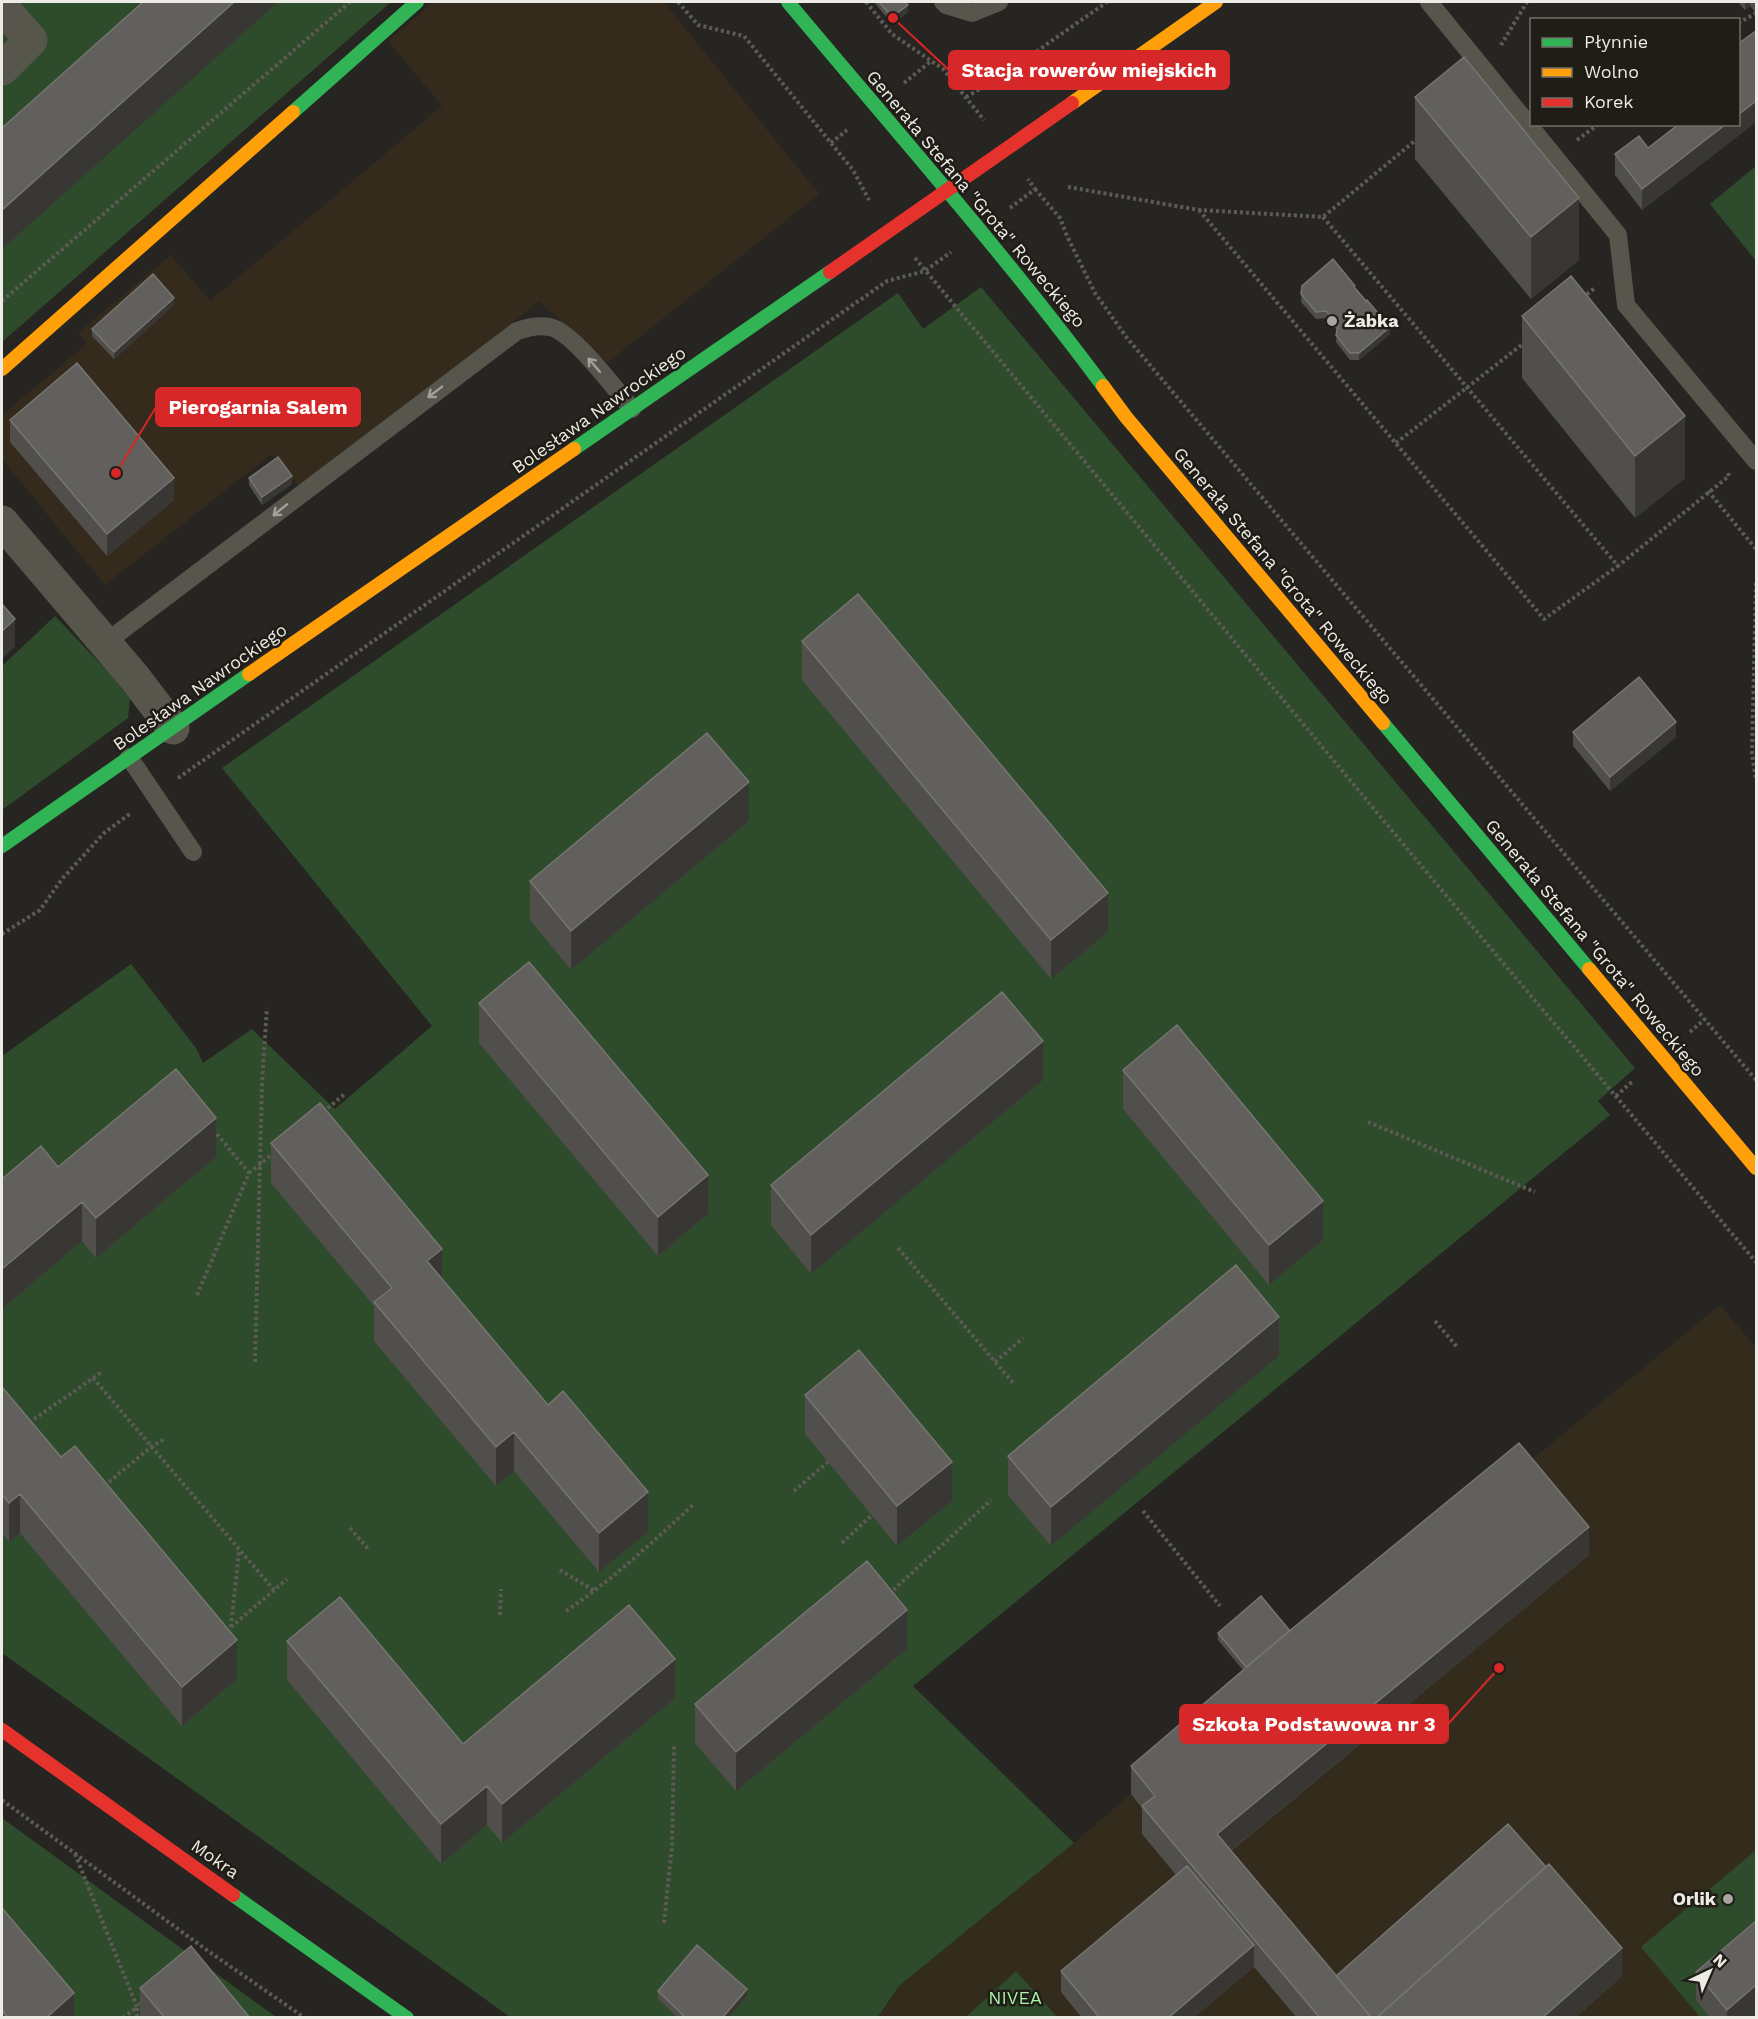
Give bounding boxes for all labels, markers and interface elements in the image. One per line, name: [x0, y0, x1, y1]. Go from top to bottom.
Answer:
legend: [1530, 18, 1740, 126]
text: Płynnie: [1584, 31, 1648, 52]
callout: Stacja rowerów miejskich: [949, 51, 1229, 89]
text: Stacja rowerów miejskich: [961, 58, 1217, 82]
text: Wolno: [1584, 61, 1639, 82]
street label: Generała Stefana "Grota" Roweckiego: [862, 66, 1090, 332]
text: Korek: [1584, 91, 1634, 112]
place label: Żabka: [1344, 310, 1399, 331]
marker: Żabka: [1325, 314, 1339, 328]
street label: Bolesława Nawrockiego: [508, 342, 690, 478]
one-way arrow: [587, 358, 601, 373]
one-way arrow: [428, 386, 444, 398]
callout: Pierogarnia Salem: [156, 388, 360, 426]
text: Pierogarnia Salem: [168, 395, 348, 419]
street label: Generała Stefana "Grota" Roweckiego: [1169, 443, 1397, 709]
one-way arrow: [273, 503, 288, 517]
street label: Bolesława Nawrockiego: [109, 619, 291, 755]
street label: Generała Stefana "Grota" Roweckiego: [1481, 815, 1709, 1081]
callout: Szkoła Podstawowa nr 3: [1180, 1705, 1448, 1743]
text: Szkoła Podstawowa nr 3: [1192, 1712, 1436, 1736]
street label: Mokra: [187, 1835, 243, 1883]
place label: Orlik: [1673, 1888, 1717, 1909]
marker: Orlik: [1721, 1892, 1735, 1906]
north arrow: [1680, 1941, 1740, 2001]
text: N: [1709, 1950, 1731, 1972]
park label: NIVEA: [988, 1987, 1042, 2008]

